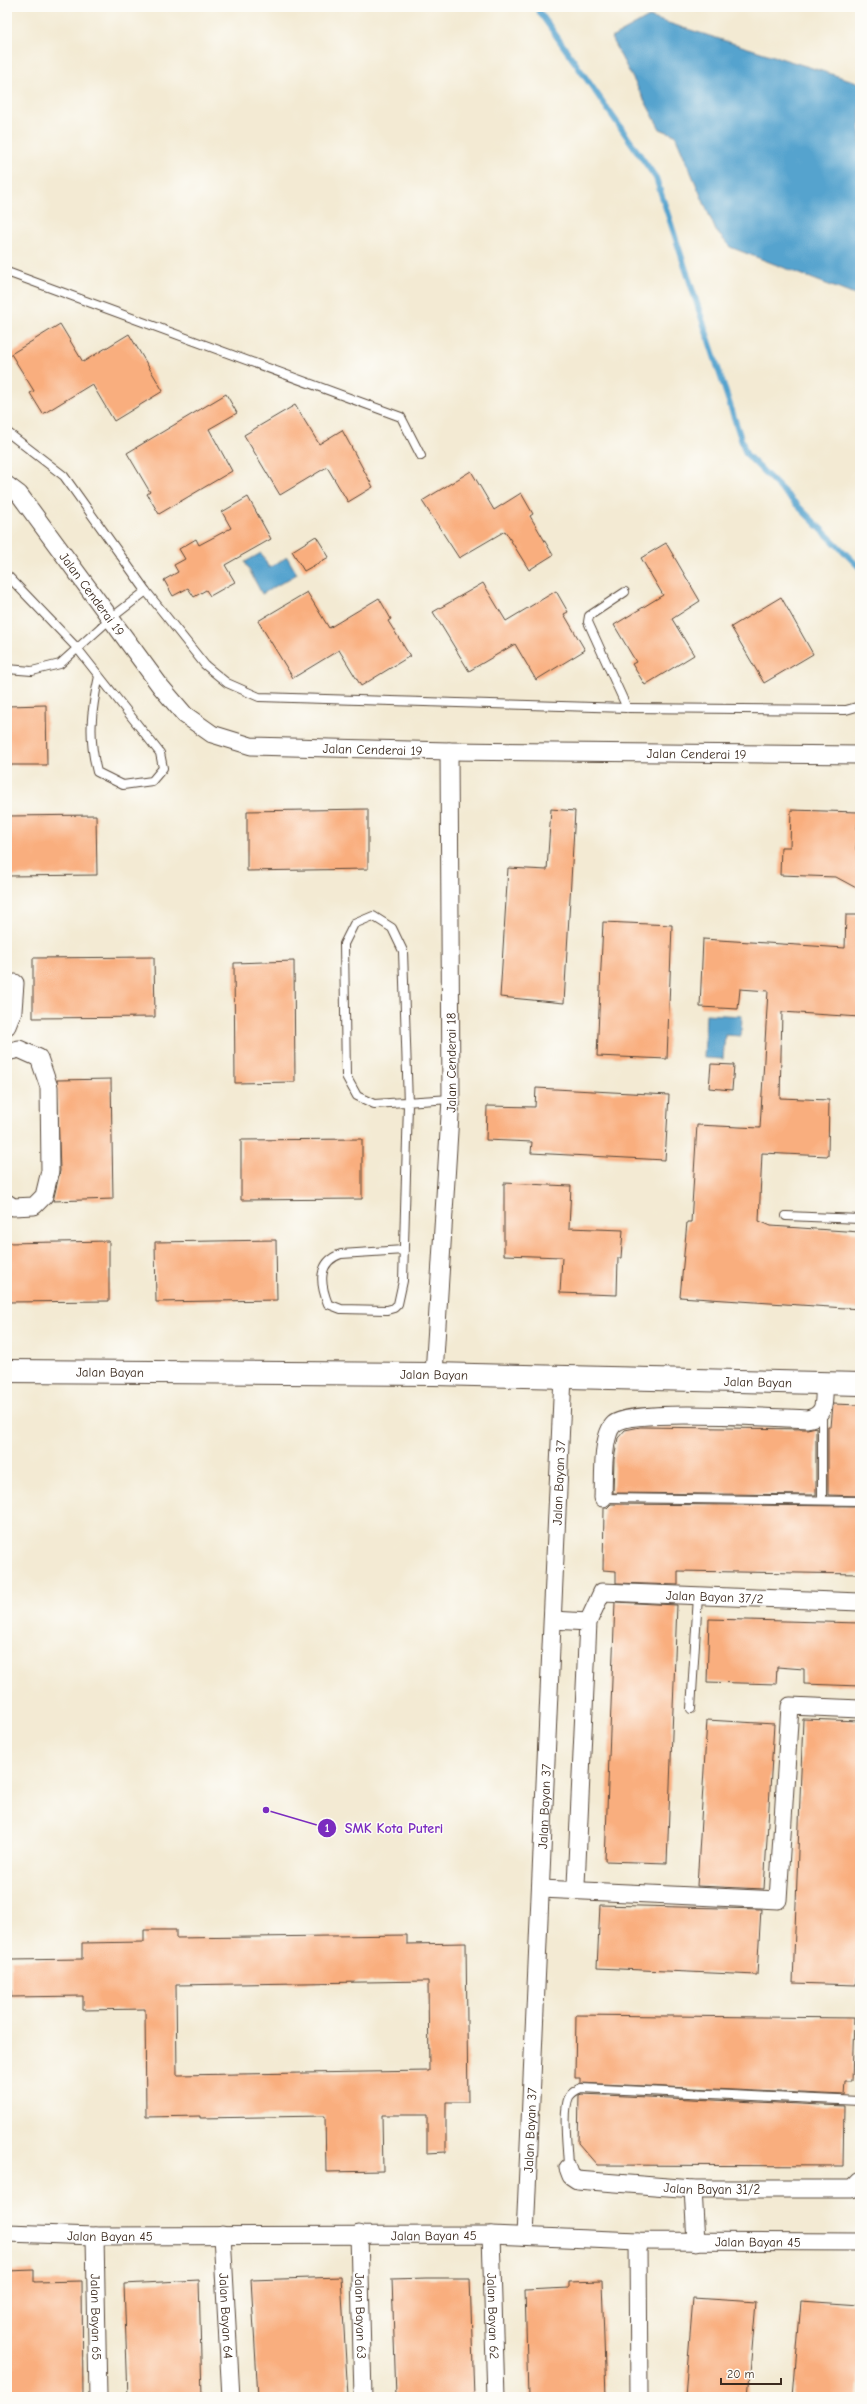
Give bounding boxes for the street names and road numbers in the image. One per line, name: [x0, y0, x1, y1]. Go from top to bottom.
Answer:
street label: Jalan Cenderai 19: [57, 549, 128, 639]
street label: Jalan Cenderai 19: [323, 740, 423, 758]
street label: Jalan Cenderai 19: [647, 745, 747, 761]
street label: Jalan Cenderai 18: [443, 1012, 459, 1113]
street label: Jalan Bayan: [76, 1364, 144, 1379]
street label: Jalan Bayan: [400, 1366, 468, 1382]
street label: Jalan Bayan: [724, 1373, 792, 1390]
street label: Jalan Bayan 37: [549, 1440, 568, 1526]
street label: Jalan Bayan 37/2: [666, 1587, 764, 1606]
street label: Jalan Bayan 37: [535, 1764, 553, 1849]
street label: Jalan Bayan 37: [520, 2087, 539, 2173]
street label: Jalan Bayan 31/2: [663, 2179, 760, 2197]
street label: Jalan Bayan 45: [67, 2228, 153, 2244]
street label: Jalan Bayan 45: [391, 2228, 477, 2243]
street label: Jalan Bayan 45: [715, 2234, 801, 2249]
street label: Jalan Bayan 64: [217, 2273, 236, 2359]
street label: Jalan Bayan 63: [352, 2273, 370, 2359]
street label: Jalan Bayan 62: [485, 2273, 502, 2360]
street label: Jalan Bayan 65: [88, 2274, 105, 2360]

